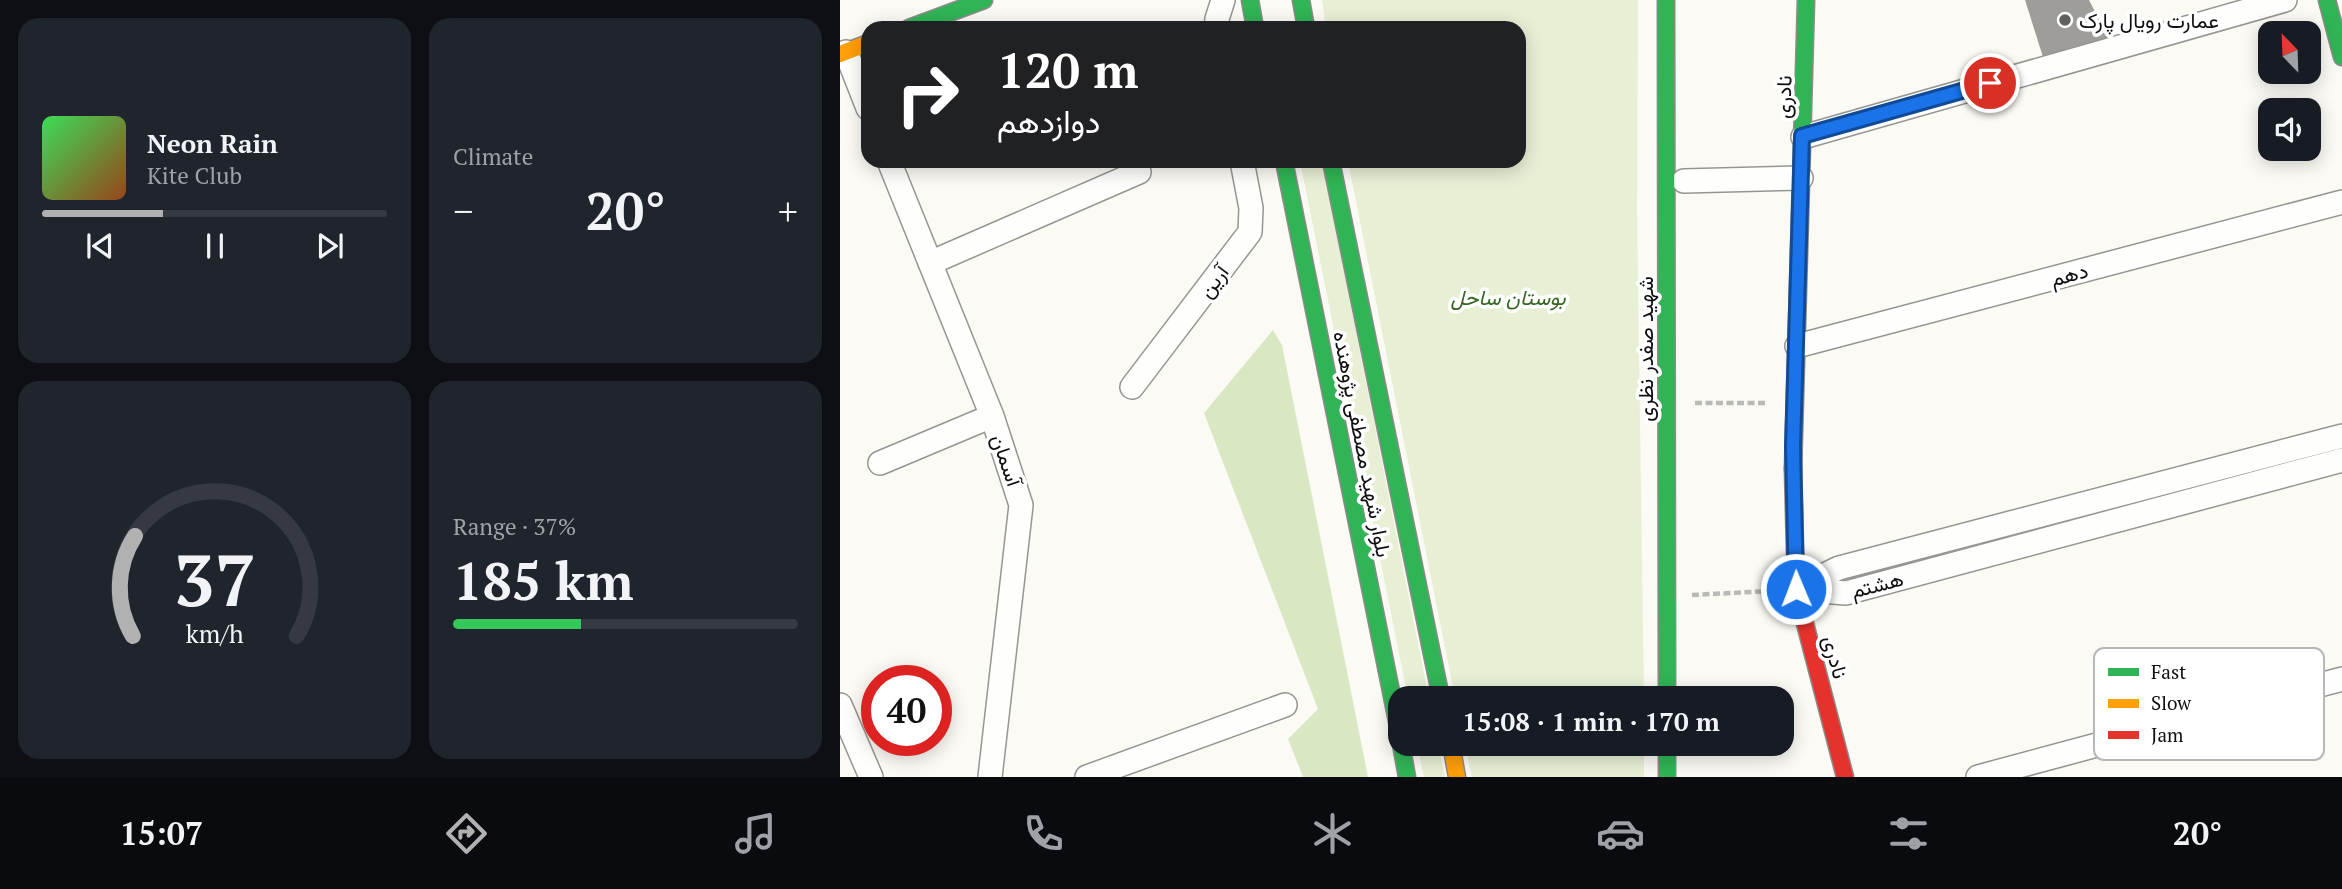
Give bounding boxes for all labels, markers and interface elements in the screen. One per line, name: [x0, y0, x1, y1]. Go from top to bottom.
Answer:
place label: عمارت رویال پارک: [2079, 6, 2219, 35]
marker: عمارت رویال پارک: [2057, 12, 2073, 28]
north arrow: [2258, 21, 2320, 84]
map controls: [2258, 21, 2321, 161]
text: 120 m: [997, 37, 1139, 102]
icon: right: [882, 49, 973, 140]
pin: [1960, 53, 2020, 113]
icon: arrive: [1971, 64, 2009, 102]
street label: نادری: [1768, 75, 1798, 119]
button: sound: [2258, 98, 2321, 161]
text: دوازدهم: [997, 100, 1100, 142]
text: Neon Rain: [147, 126, 278, 160]
text: Climate: [453, 141, 533, 172]
text: Kite Club: [147, 160, 242, 191]
text: 20°: [585, 176, 666, 245]
text: −: [453, 186, 473, 236]
text: +: [778, 186, 798, 236]
icon: previous: [81, 227, 119, 265]
icon: pause: [196, 227, 234, 265]
icon: next: [311, 227, 349, 265]
street label: دهم: [2047, 256, 2091, 293]
street label: آرین: [1191, 257, 1236, 303]
street label: شهید صفدر نظری: [1631, 276, 1659, 422]
park label: بوستان ساحل: [1450, 283, 1566, 311]
street label: بلوار شهید مصطفی پژوهنده: [1326, 328, 1399, 560]
street label: آسمان: [985, 430, 1030, 492]
text: Range · 37%: [453, 511, 576, 542]
text: 37: [173, 530, 256, 627]
text: 185 km: [453, 546, 634, 615]
position arrow: [1759, 552, 1833, 626]
street label: هشتم: [1848, 564, 1906, 605]
text: km/h: [186, 617, 244, 650]
street label: نادری: [1817, 632, 1855, 682]
legend: [2094, 648, 2324, 760]
text: Fast: [2151, 659, 2186, 684]
speed limit sign: 40: [861, 665, 952, 756]
text: Slow: [2151, 690, 2192, 715]
text: 15:08 · 1 min · 170 m: [1462, 704, 1720, 738]
text: Jam: [2151, 722, 2184, 747]
icon: directions: [442, 809, 491, 858]
icon: music: [731, 809, 780, 858]
icon: phone: [1019, 809, 1068, 858]
icon: climate: [1308, 809, 1357, 858]
icon: car: [1596, 809, 1645, 858]
icon: filters: [1884, 809, 1933, 858]
text: 15:07: [120, 812, 203, 854]
text: 20°: [2173, 812, 2222, 854]

